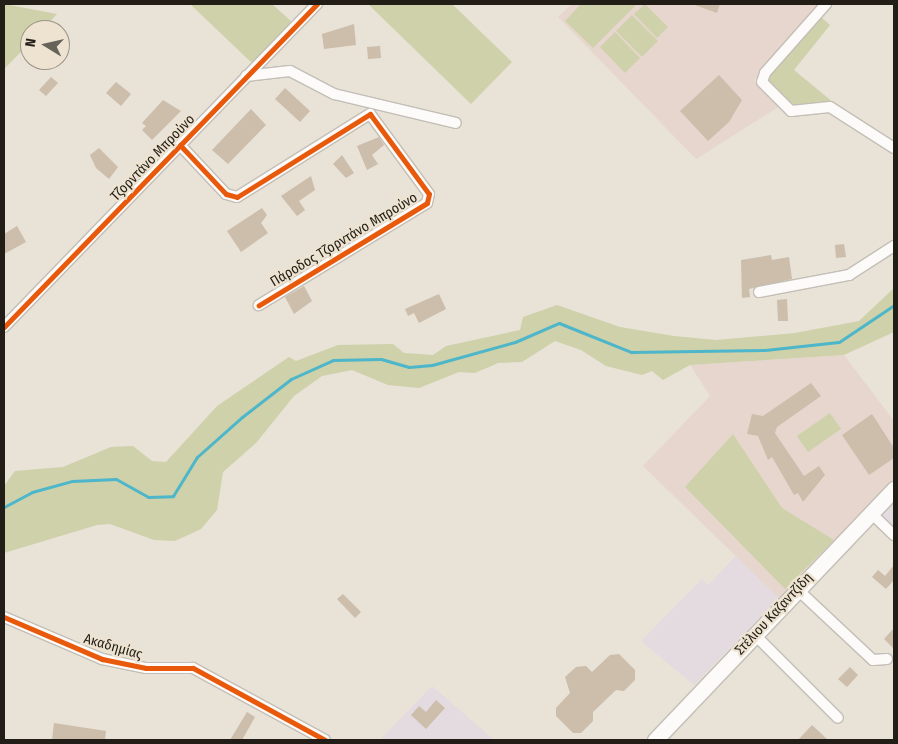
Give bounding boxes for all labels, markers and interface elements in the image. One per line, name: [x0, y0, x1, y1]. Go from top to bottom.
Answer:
north arrow: [20, 20, 70, 70]
text: N: [22, 37, 40, 48]
street label: Τζορντάνο Μπρούνο: [107, 111, 199, 205]
street label: Πάροδος Τζορντάνο Μπρούνο: [267, 189, 421, 291]
street label: Στέλιου Καζαντζίδη: [732, 570, 816, 658]
street label: Ακαδημίας: [82, 631, 144, 663]

